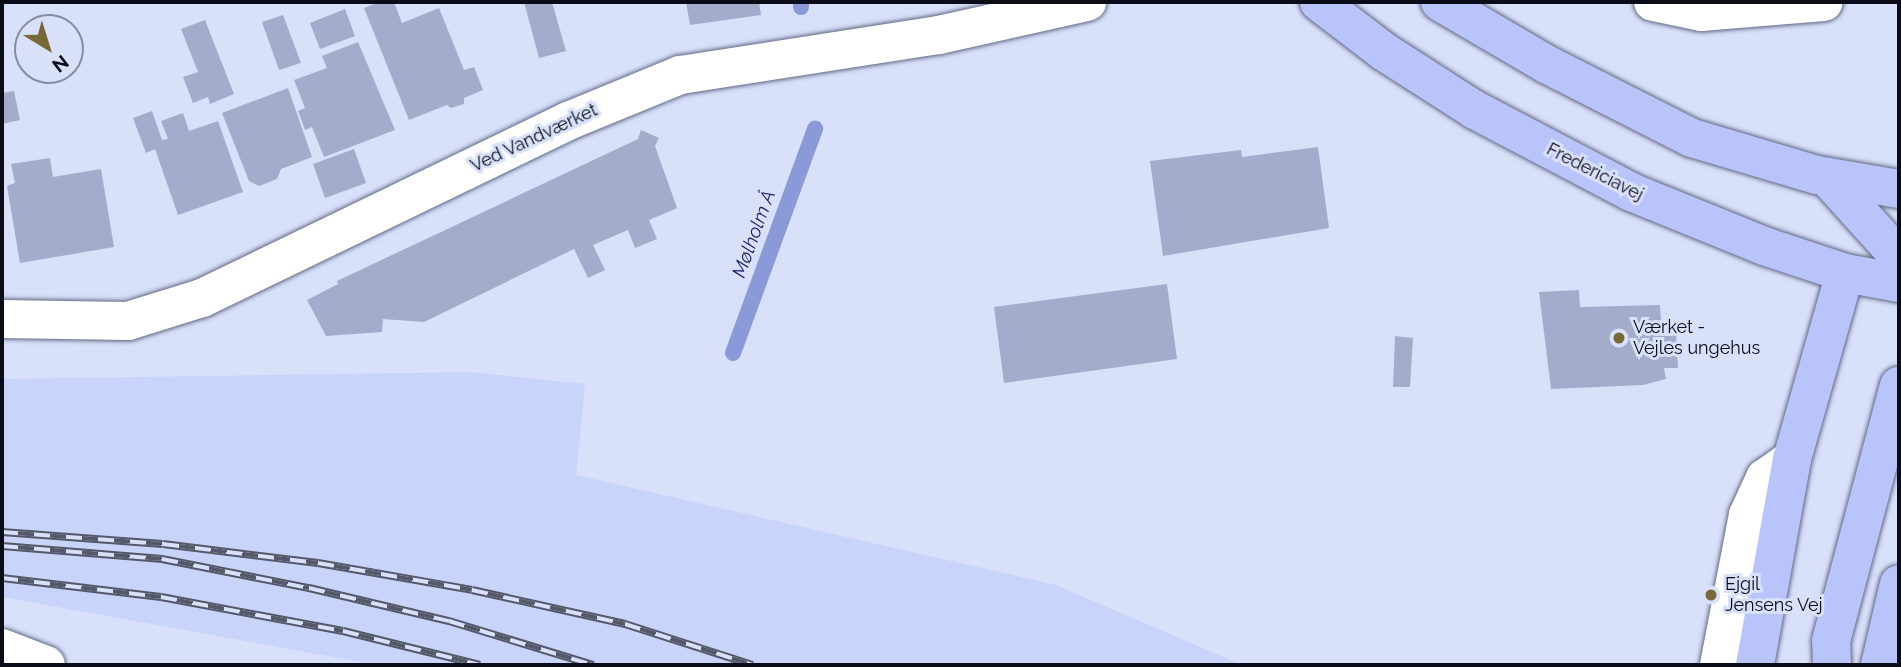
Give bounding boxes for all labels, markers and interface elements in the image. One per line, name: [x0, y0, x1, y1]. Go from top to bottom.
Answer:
north arrow: [14, 14, 84, 84]
text: N: [48, 51, 73, 77]
street label: Ved Vandværket: [467, 99, 601, 177]
street label: Fredericiavej: [1543, 138, 1647, 206]
water label: Mølholm Å: [728, 187, 780, 281]
place label: Værket - Vejles ungehus: [1633, 317, 1760, 360]
marker: Værket - Vejles ungehus: [1611, 330, 1627, 346]
place label: Ejgil Jensens Vej: [1725, 574, 1823, 616]
marker: Ejgil Jensens Vej: [1703, 587, 1719, 603]

